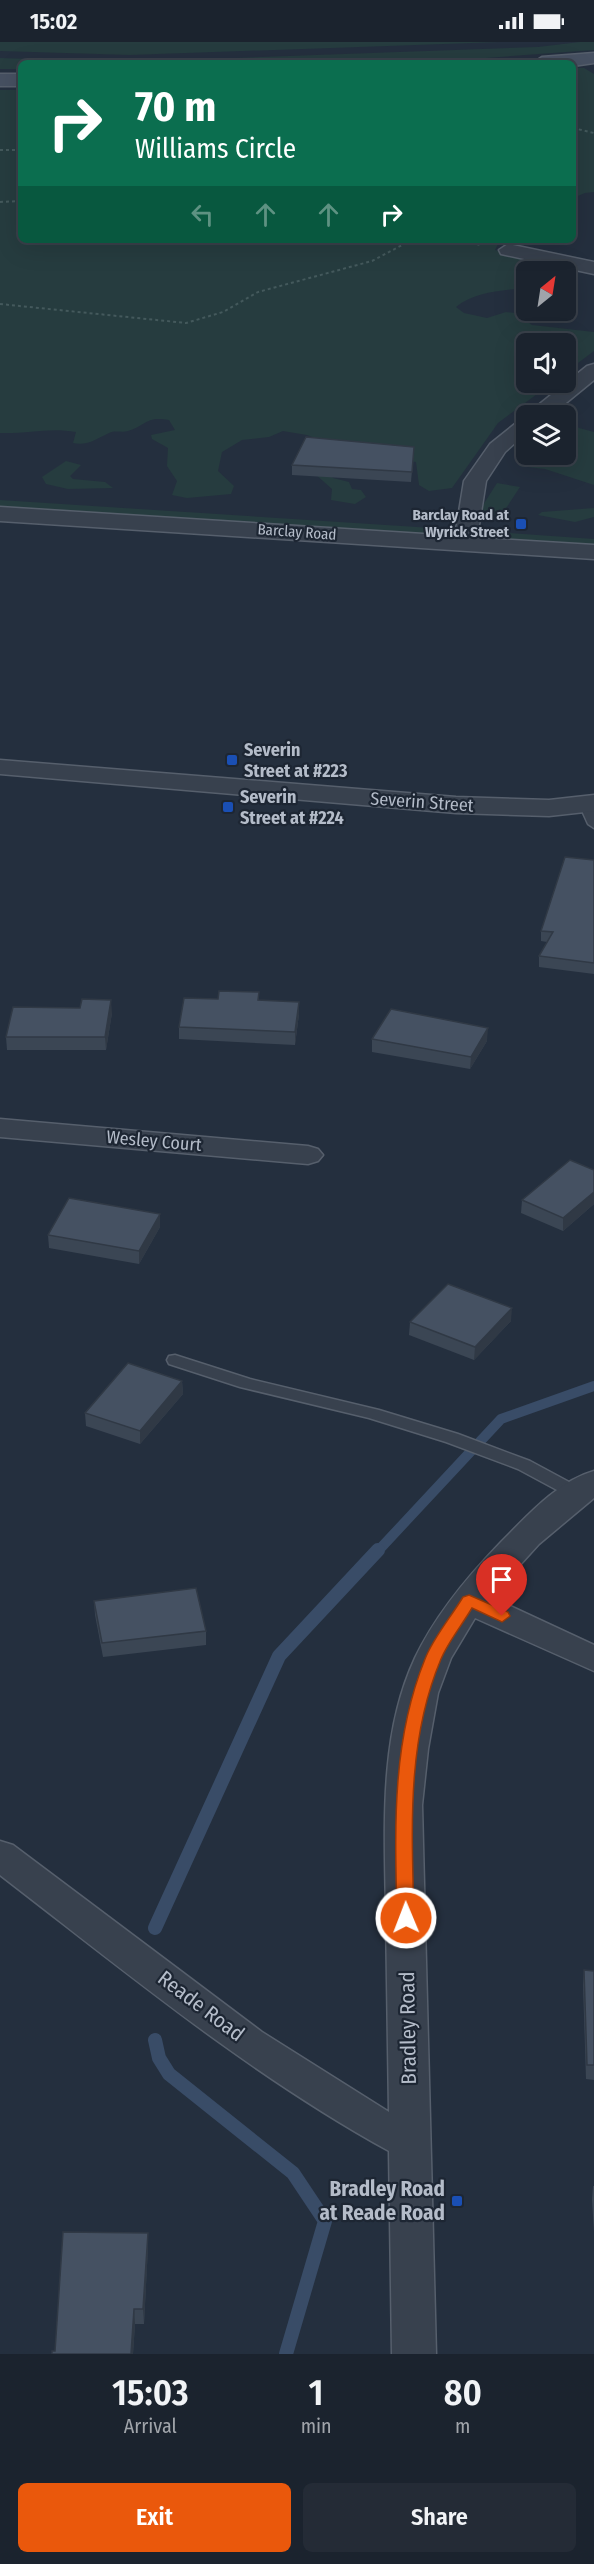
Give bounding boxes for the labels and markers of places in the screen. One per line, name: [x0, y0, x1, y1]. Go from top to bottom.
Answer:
place label: Barclay Road at Wyrick Street: [412, 506, 510, 541]
marker: Barclay Road at Wyrick Street: [514, 517, 528, 531]
place label: Severin Street at #223: [244, 739, 348, 782]
marker: Severin Street at #223: [225, 753, 239, 767]
place label: Severin Street at #224: [240, 786, 344, 829]
marker: Severin Street at #224: [221, 800, 235, 814]
pin: [476, 1554, 527, 1616]
place label: Bradley Road at Reade Road: [320, 2176, 445, 2226]
marker: Bradley Road at Reade Road: [450, 2194, 464, 2208]

